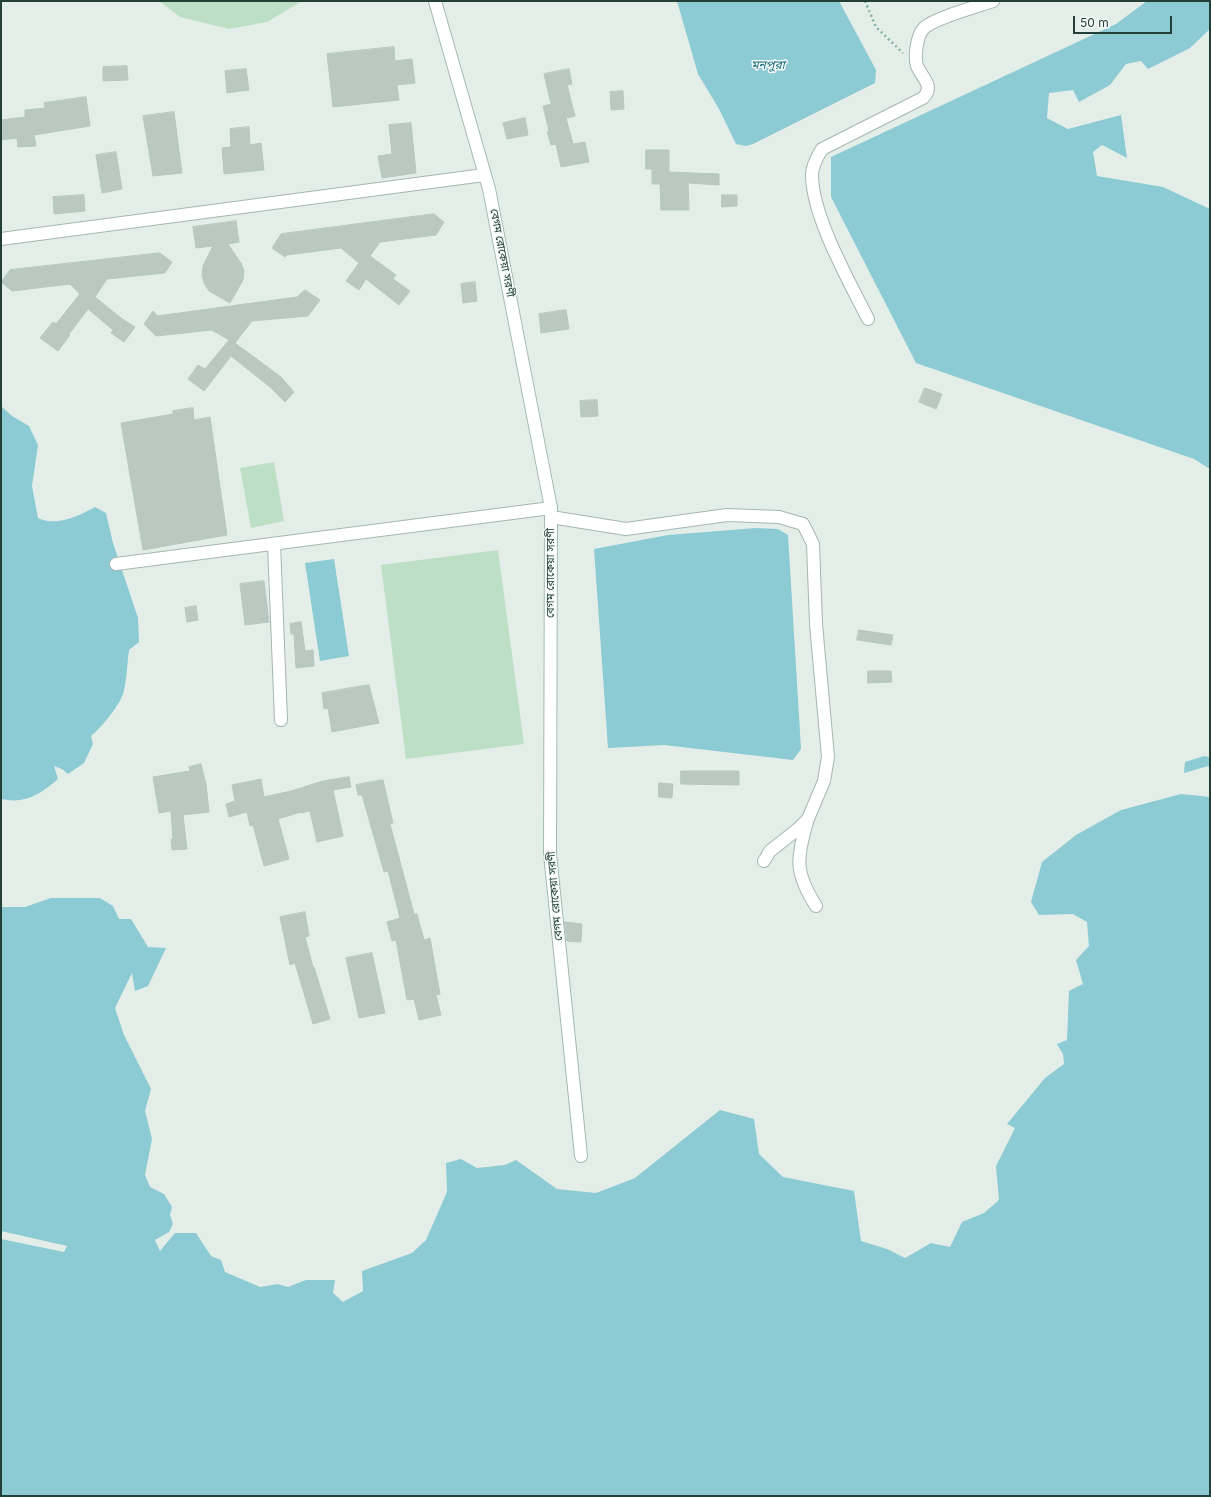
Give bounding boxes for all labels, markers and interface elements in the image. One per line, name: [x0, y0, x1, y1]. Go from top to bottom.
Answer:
scale bar: [1075, 8, 1174, 34]
text: 50 m: [1080, 15, 1109, 30]
water label: মনপুরা: [751, 58, 785, 72]
street label: বেগম রোকেয়া সরণী: [487, 208, 517, 298]
street label: বেগম রোকেয়া সরণী: [544, 528, 558, 618]
street label: বেগম রোকেয়া সরণী: [545, 851, 565, 941]

